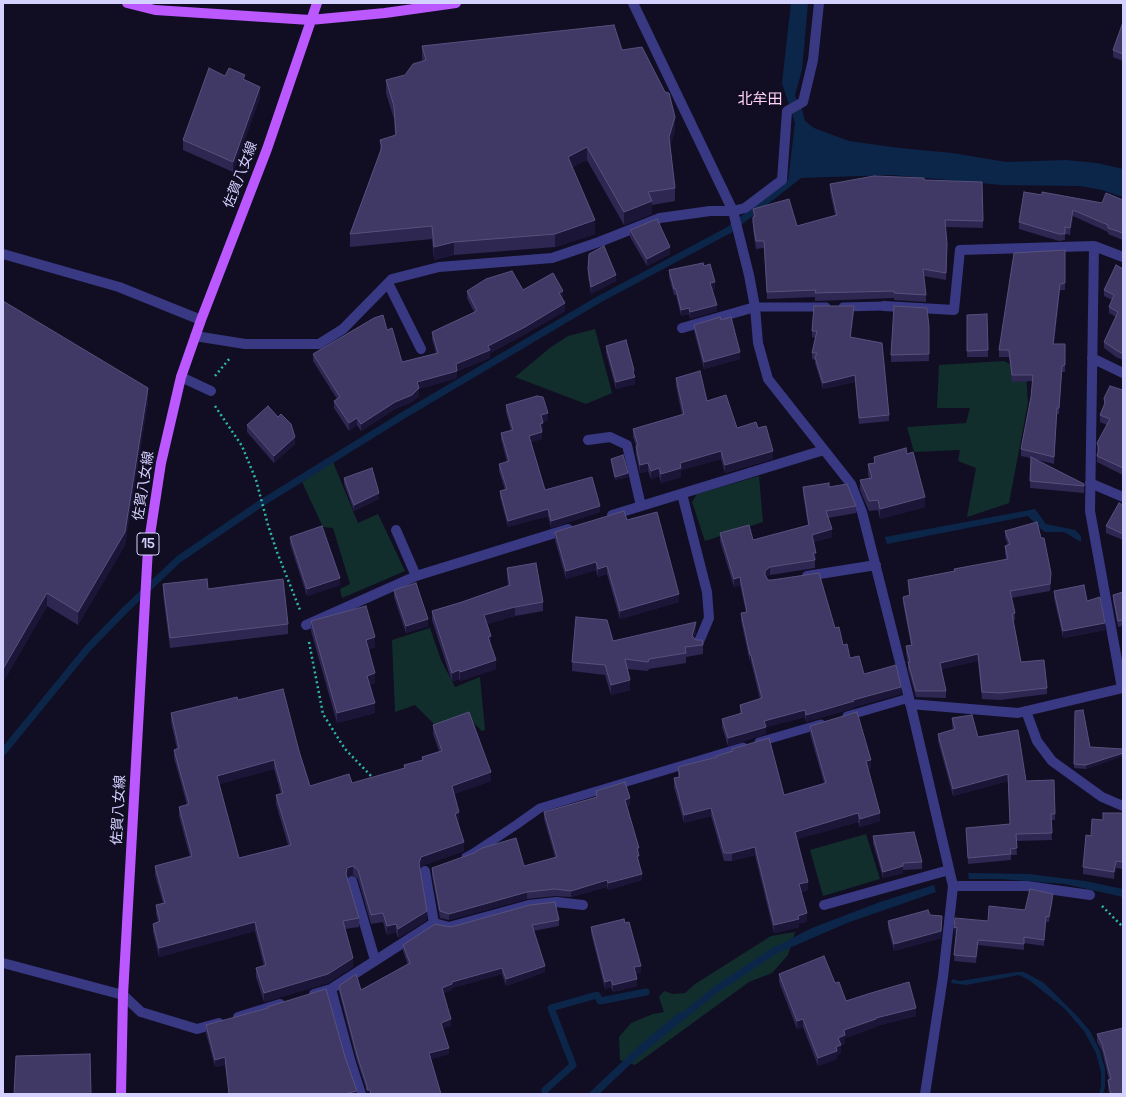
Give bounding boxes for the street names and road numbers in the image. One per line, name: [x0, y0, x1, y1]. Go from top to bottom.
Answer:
street label: 佐賀八女線: [221, 139, 261, 211]
street label: 佐賀八女線: [130, 450, 158, 522]
road number: 15: [137, 533, 159, 555]
street label: 佐賀八女線: [109, 775, 129, 845]

